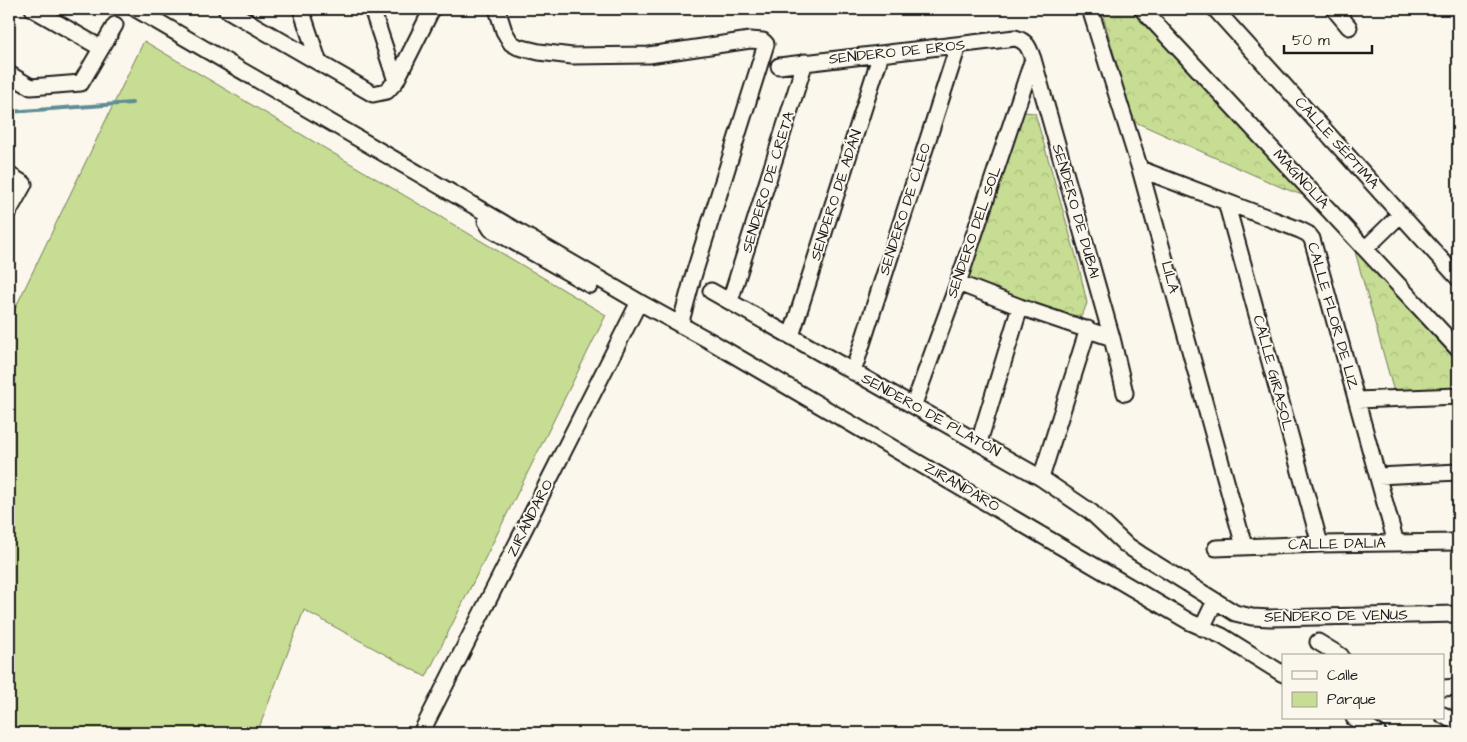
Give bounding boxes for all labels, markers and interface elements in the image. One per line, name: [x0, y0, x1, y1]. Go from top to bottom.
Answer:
scale bar: [1284, 22, 1372, 54]
text: 50 m: [1292, 30, 1330, 51]
street label: SENDERO DE EROS: [828, 34, 967, 70]
street label: CALLE SÉPTIMA: [1290, 92, 1384, 194]
street label: SENDERO DE CRETA: [736, 108, 800, 255]
street label: SENDERO DE ADÁN: [805, 127, 867, 263]
street label: SENDERO DE CLEO: [874, 140, 936, 278]
street label: SENDERO DE DUBAI: [1047, 142, 1105, 280]
street label: MAGNOLIA: [1268, 145, 1334, 214]
street label: SENDERO DEL SOL: [942, 163, 1007, 301]
street label: CALLE FLOR DE LIZ: [1302, 240, 1364, 392]
street label: LILA: [1156, 259, 1184, 296]
street label: CALLE GIRASOL: [1247, 313, 1299, 434]
street label: SENDERO DE PLATÓN: [858, 368, 1004, 462]
street label: ZIRANDARO: [920, 457, 1004, 517]
street label: ZIRÁNDARO: [502, 476, 558, 560]
street label: CALLE DALIA: [1288, 533, 1386, 555]
street label: SENDERO DE VENUS: [1264, 604, 1408, 628]
legend: [1282, 654, 1444, 720]
text: Calle: [1327, 665, 1358, 686]
text: Parque: [1327, 689, 1376, 710]

